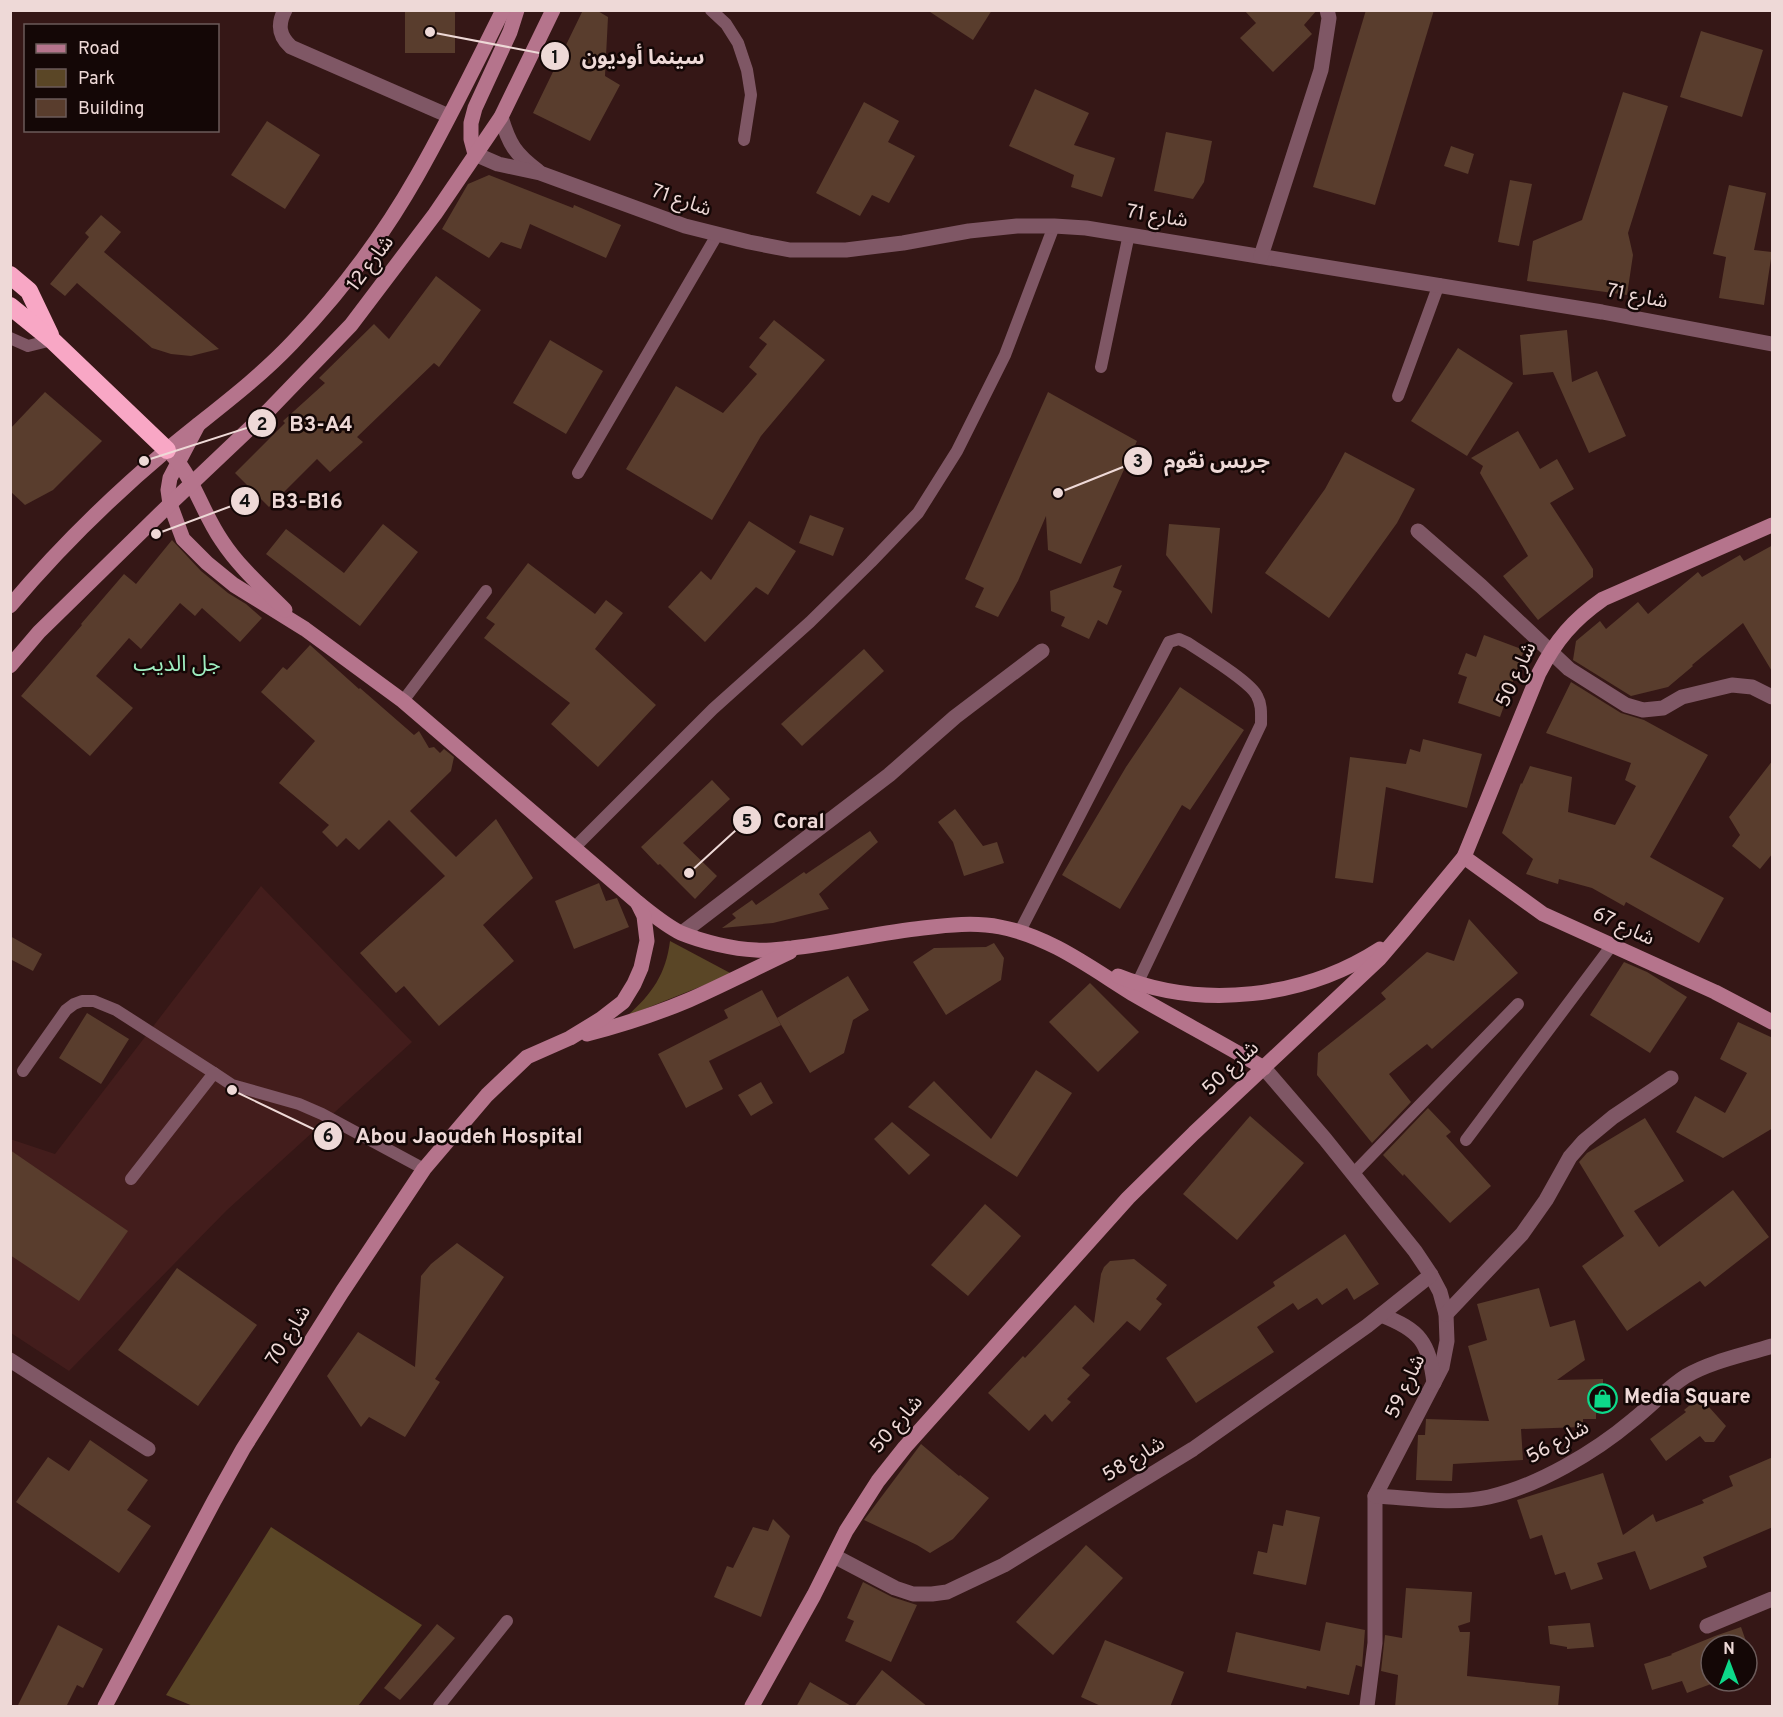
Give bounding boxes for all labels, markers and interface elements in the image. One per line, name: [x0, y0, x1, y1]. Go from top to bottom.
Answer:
legend: [24, 24, 219, 132]
callout: سينما أوديون: [540, 37, 716, 76]
text: Road: [78, 38, 120, 61]
text: سينما أوديون: [582, 43, 704, 72]
text: 1: [551, 47, 559, 70]
text: Park: [78, 68, 115, 91]
text: Building: [78, 98, 144, 121]
street label: شارع 71: [647, 179, 715, 223]
street label: شارع 71: [1124, 199, 1190, 235]
street label: شارع 12: [342, 231, 400, 297]
street label: شارع 71: [1604, 278, 1670, 316]
callout: B3-A4: [247, 404, 365, 443]
text: B3-A4: [289, 412, 353, 439]
text: 2: [256, 414, 268, 437]
callout: جريس نعّوم: [1123, 442, 1282, 481]
text: جريس نعّوم: [1164, 449, 1270, 477]
text: 3: [1133, 451, 1143, 474]
callout: B3-B16: [230, 481, 355, 520]
text: B3-B16: [271, 489, 343, 516]
text: 4: [239, 491, 251, 514]
street label: شارع 50: [1491, 638, 1543, 712]
district label: جل الديب: [133, 652, 221, 679]
callout: Coral: [732, 801, 837, 840]
text: Coral: [773, 809, 825, 836]
text: 5: [742, 811, 753, 834]
street label: شارع 67: [1588, 901, 1658, 953]
street label: شارع 50: [1197, 1036, 1265, 1102]
callout: Abou Jaoudeh Hospital: [313, 1116, 594, 1155]
text: Abou Jaoudeh Hospital: [355, 1124, 583, 1151]
text: 6: [322, 1126, 334, 1149]
street label: شارع 70: [260, 1301, 318, 1371]
street label: شارع 59: [1380, 1351, 1432, 1423]
shop icon: Media Square: [1587, 1382, 1619, 1414]
place label: Media Square: [1624, 1385, 1751, 1411]
street label: شارع 50: [865, 1390, 929, 1460]
street label: شارع 56: [1522, 1415, 1594, 1471]
street label: شارع 58: [1098, 1431, 1170, 1489]
north arrow: [1699, 1633, 1759, 1693]
text: N: [1723, 1640, 1735, 1660]

